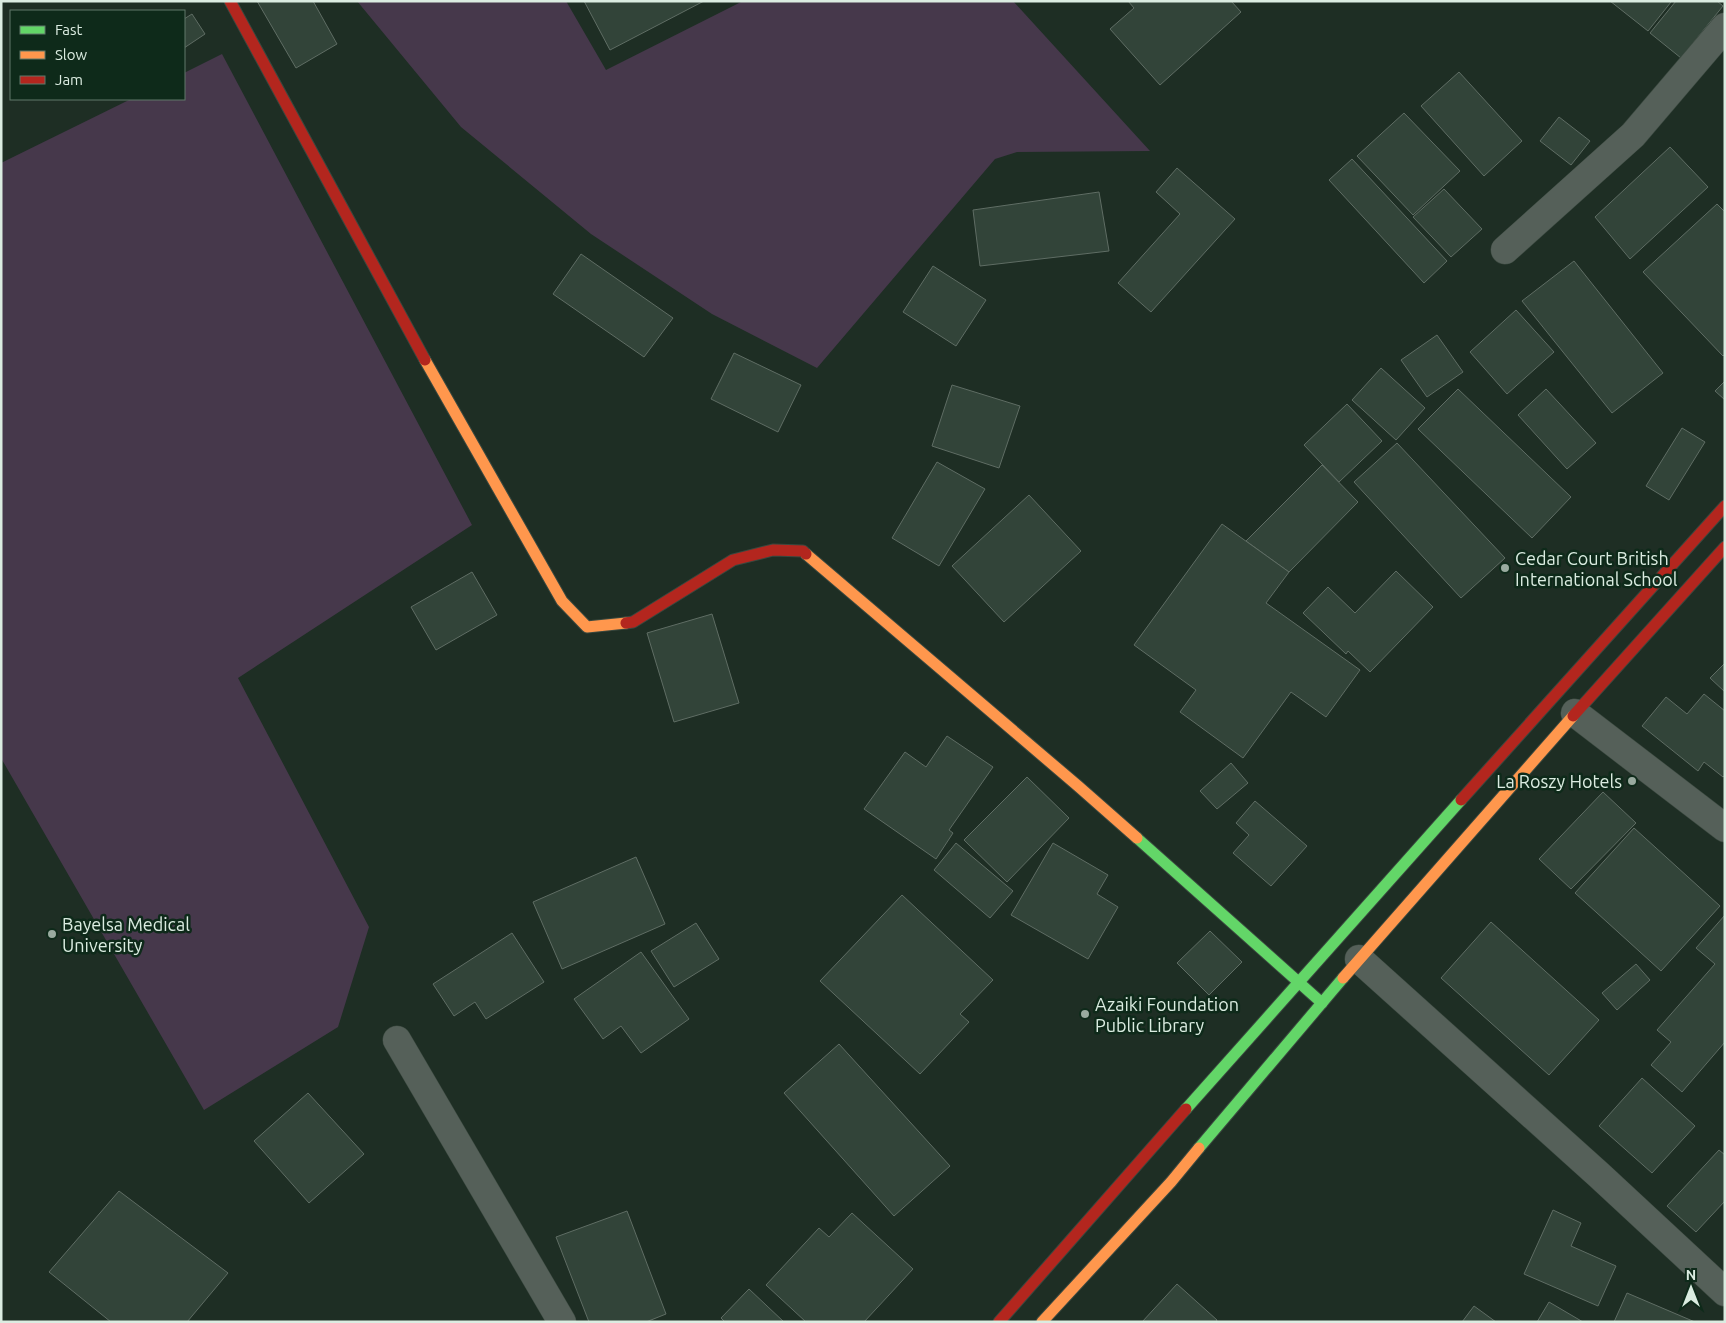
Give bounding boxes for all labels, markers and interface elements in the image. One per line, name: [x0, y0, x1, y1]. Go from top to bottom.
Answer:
legend: [10, 10, 185, 100]
text: Fast: [55, 21, 83, 38]
text: Slow: [55, 46, 88, 63]
text: Jam: [55, 71, 83, 88]
place label: Cedar Court British International School: [1515, 548, 1678, 589]
marker: Cedar Court British International School: [1499, 562, 1511, 574]
place label: La Roszy Hotels: [1496, 771, 1622, 791]
marker: La Roszy Hotels: [1626, 775, 1638, 787]
place label: Bayelsa Medical University: [62, 914, 190, 955]
marker: Bayelsa Medical University: [46, 928, 58, 940]
place label: Azaiki Foundation Public Library: [1095, 994, 1239, 1035]
marker: Azaiki Foundation Public Library: [1079, 1008, 1091, 1020]
north arrow: [1666, 1263, 1716, 1313]
text: N: [1686, 1267, 1696, 1283]

